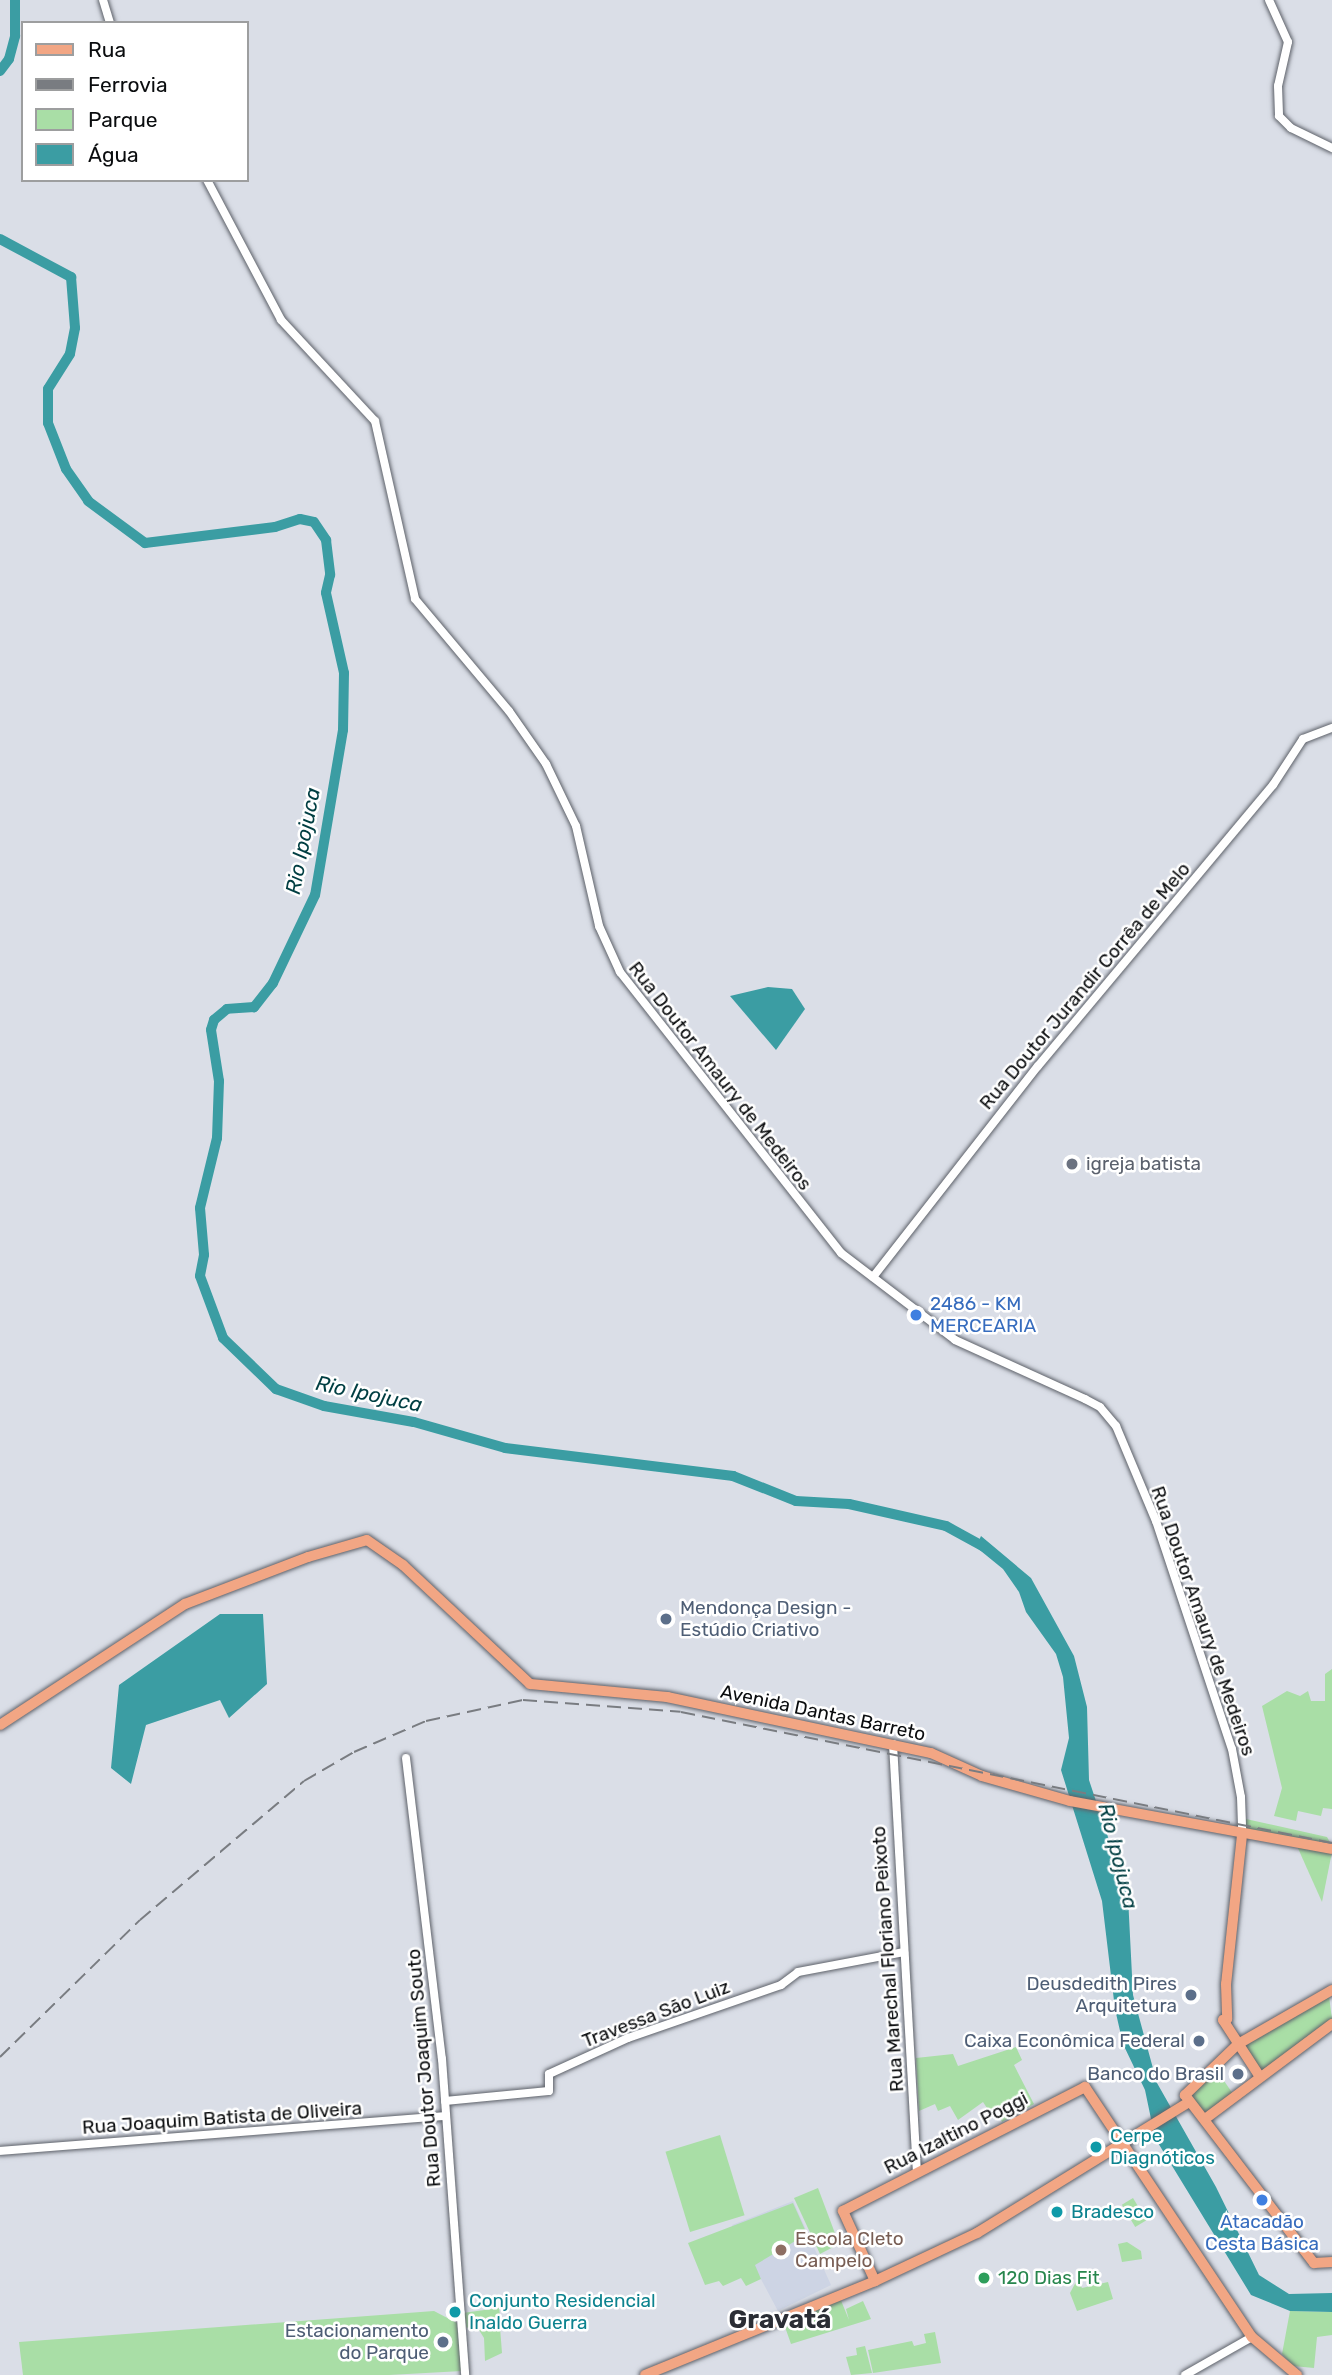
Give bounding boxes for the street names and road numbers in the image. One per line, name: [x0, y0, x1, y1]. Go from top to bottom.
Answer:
street label: Rua Doutor Jurandir Corrêa de Melo: [975, 857, 1195, 1115]
street label: Rua Doutor Amaury de Medeiros: [623, 957, 817, 1195]
street label: Rua Doutor Amaury de Medeiros: [1146, 1483, 1260, 1759]
street label: Avenida Dantas Barreto: [718, 1680, 928, 1746]
street label: Rua Marechal Floriano Peixoto: [867, 1825, 909, 2093]
street label: Rua Doutor Joaquim Souto: [402, 1948, 446, 2188]
street label: Travessa São Luiz: [579, 1975, 733, 2053]
street label: Rua Izaltino Poggi: [880, 2087, 1032, 2179]
street label: Rua Joaquim Batista de Oliveira: [81, 2097, 363, 2139]

